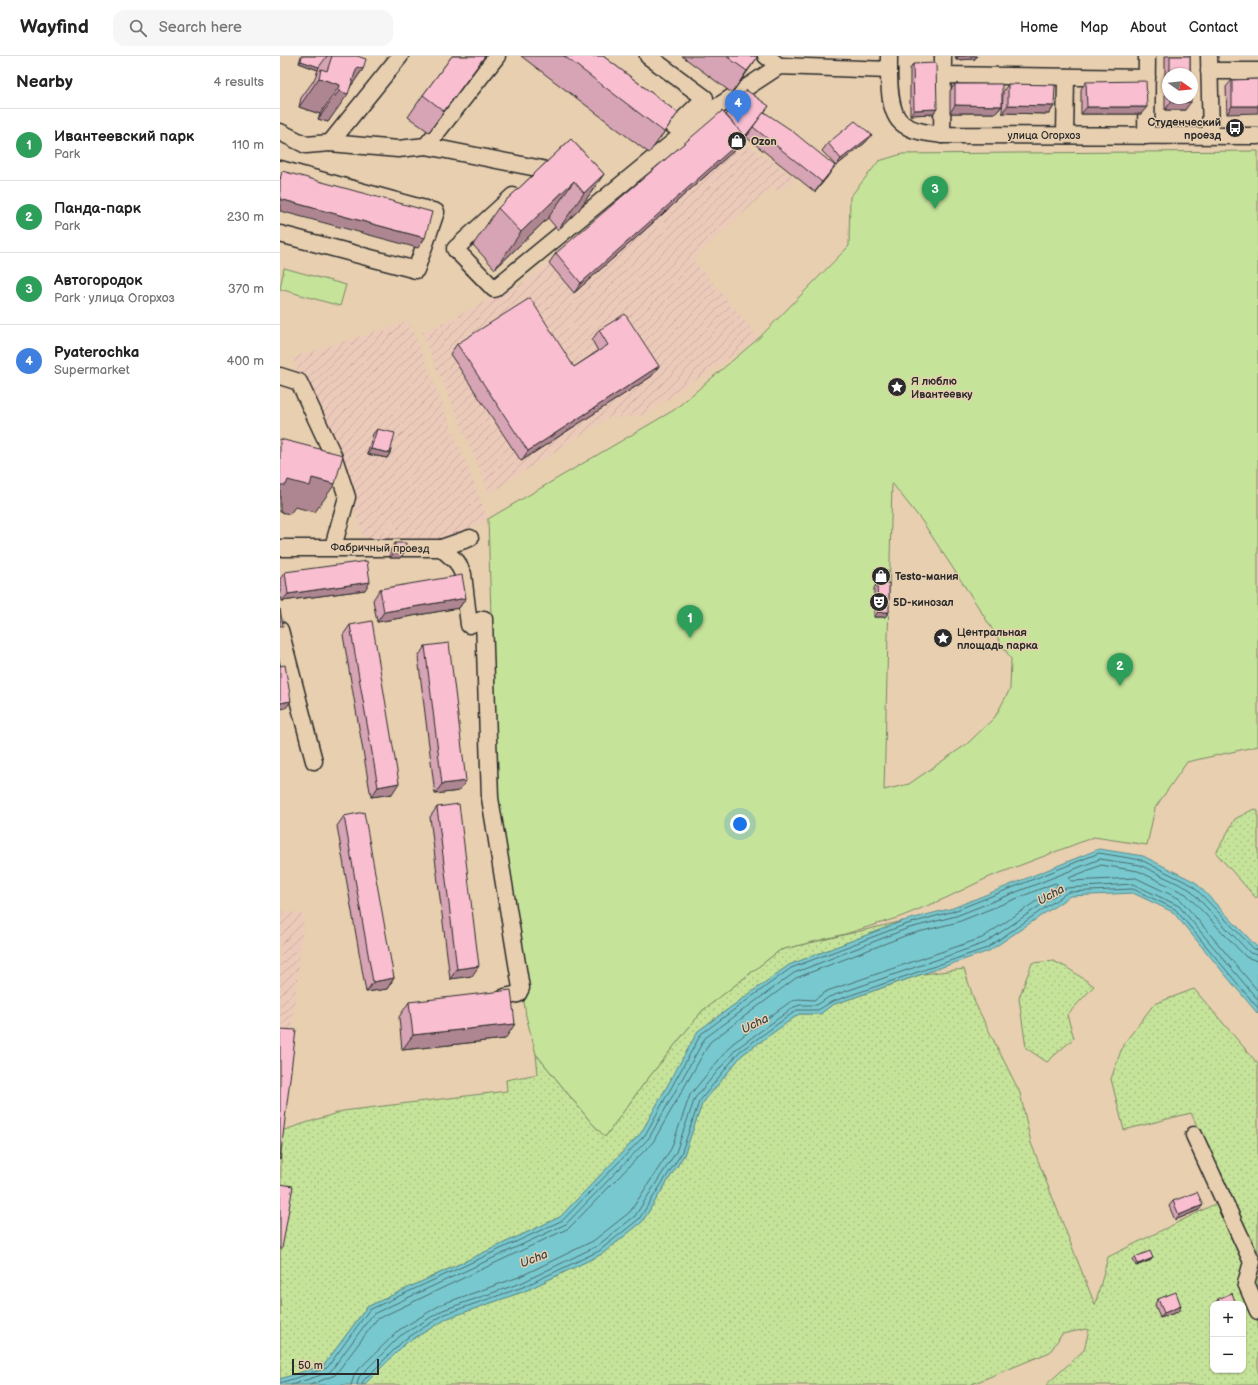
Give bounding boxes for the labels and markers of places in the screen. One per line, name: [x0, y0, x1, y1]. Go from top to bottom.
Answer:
pin: 4: [725, 90, 751, 123]
place label: Студенческий проезд: [1148, 116, 1221, 142]
bus stop icon: Студенческий проезд: [1224, 117, 1246, 139]
shop icon: Ozon: [726, 130, 748, 152]
place label: Ozon: [751, 135, 777, 148]
pin: 3: [922, 176, 948, 209]
place label: Я люблю Ивантеевку: [911, 375, 973, 401]
place icon: Я люблю Ивантеевку: [886, 376, 908, 398]
shop icon: Testo-мания: [870, 565, 892, 587]
place label: Testo-мания: [895, 570, 959, 583]
theatre icon: 5D-кинозал: [868, 591, 890, 613]
place label: 5D-кинозал: [893, 596, 954, 609]
pin: 1: [677, 605, 703, 638]
place label: Центральная площадь парка: [957, 626, 1039, 652]
place icon: Центральная площадь парка: [932, 627, 954, 649]
pin: 2: [1107, 653, 1133, 686]

